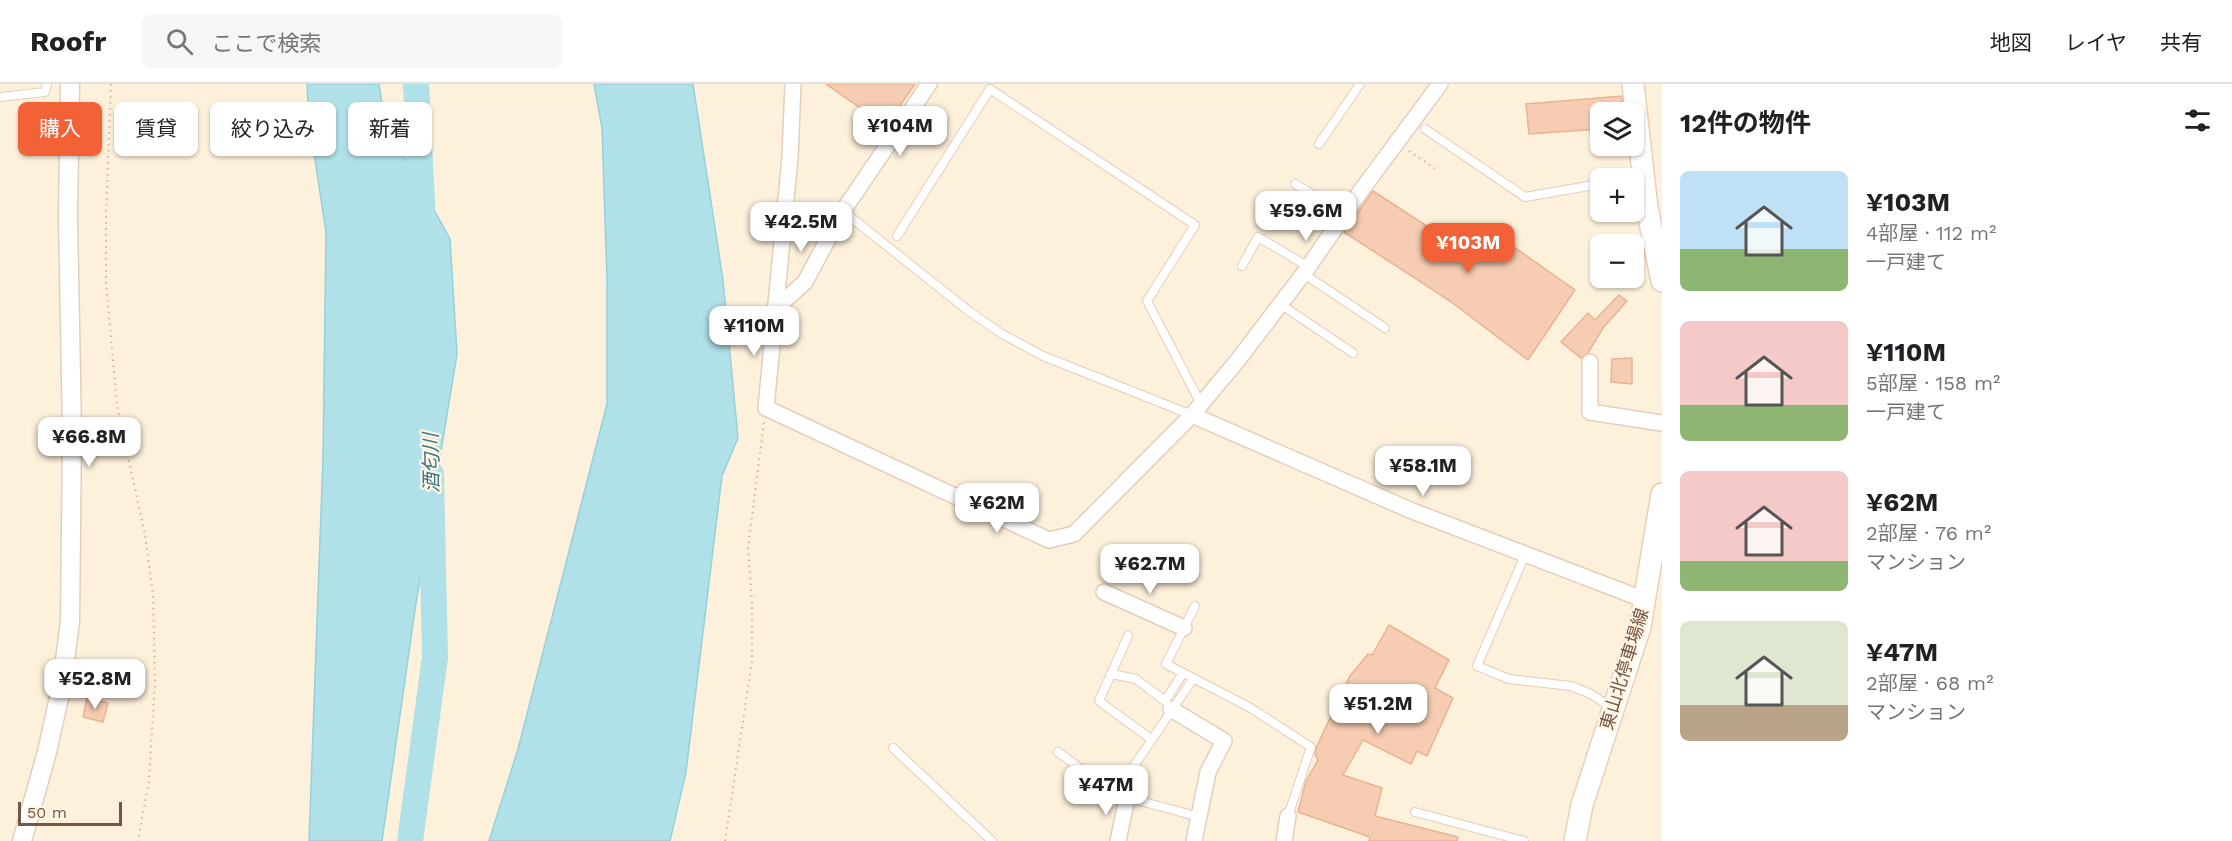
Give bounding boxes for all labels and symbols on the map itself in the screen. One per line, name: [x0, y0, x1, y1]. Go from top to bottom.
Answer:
pin: ¥104M: [858, 106, 942, 157]
pin: ¥59.6M: [1257, 191, 1355, 242]
pin: ¥42.5M: [752, 202, 850, 253]
pin: ¥103M: [1426, 223, 1510, 274]
pin: ¥110M: [712, 306, 796, 357]
pin: ¥66.8M: [40, 417, 138, 468]
water label: 酒匂川: [418, 431, 444, 493]
pin: ¥58.1M: [1374, 446, 1472, 497]
pin: ¥62M: [961, 483, 1033, 534]
pin: ¥62.7M: [1101, 544, 1199, 595]
street label: 東山北停車場線: [1596, 606, 1652, 732]
pin: ¥52.8M: [46, 659, 144, 710]
pin: ¥51.2M: [1329, 684, 1427, 735]
pin: ¥47M: [1070, 765, 1142, 816]
scale bar: [18, 799, 122, 826]

